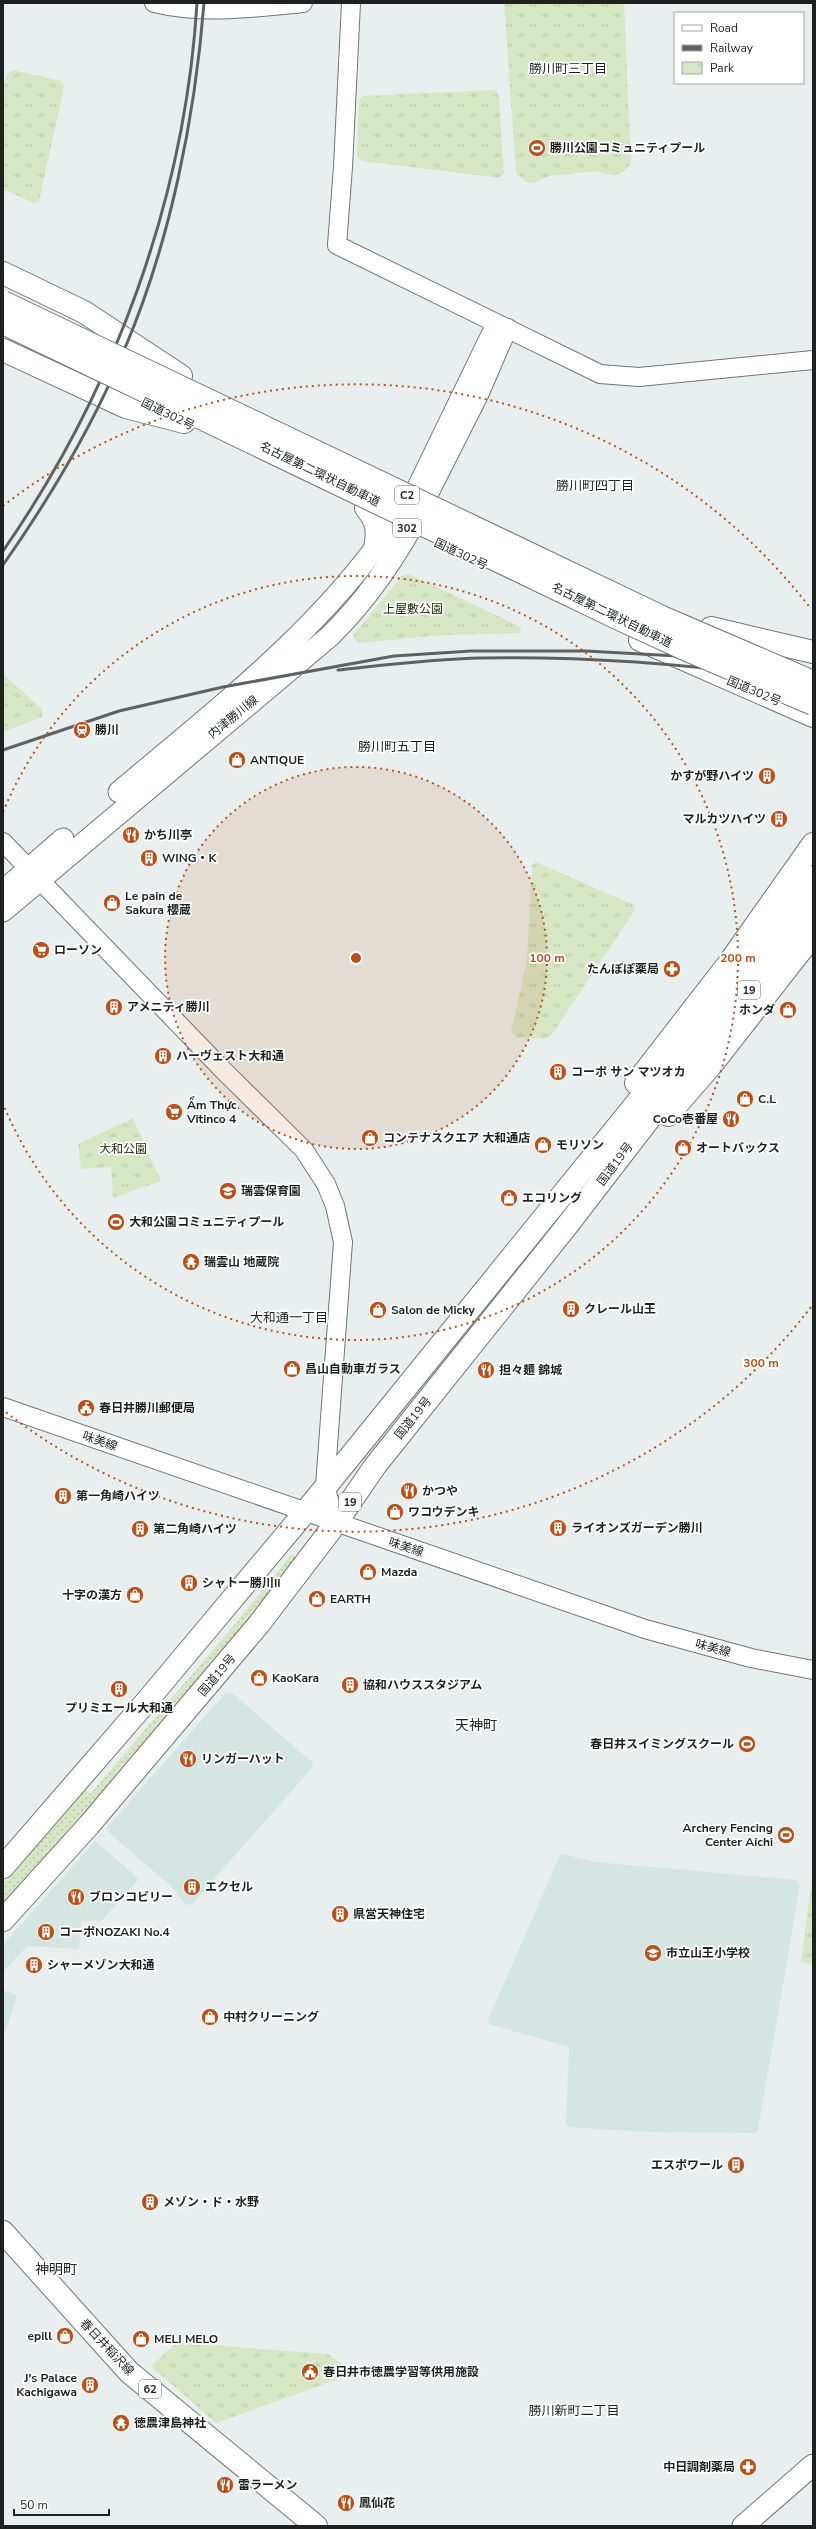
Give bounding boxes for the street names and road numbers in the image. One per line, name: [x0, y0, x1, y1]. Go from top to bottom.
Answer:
street label: 国道302号: [139, 394, 197, 434]
street label: 名古屋第二環状自動車道: [257, 438, 383, 510]
road number: C2: [395, 486, 419, 504]
road number: 302: [393, 519, 421, 537]
street label: 国道302号: [432, 535, 490, 573]
street label: 名古屋第二環状自動車道: [549, 579, 675, 651]
street label: 国道302号: [724, 672, 784, 710]
street label: 内津勝川線: [205, 692, 261, 742]
road number: 19: [738, 981, 760, 999]
street label: 国道19号: [593, 1139, 637, 1189]
street label: 国道19号: [391, 1393, 435, 1443]
street label: 味美線: [80, 1428, 120, 1454]
road number: 19: [339, 1493, 361, 1511]
street label: 味美線: [386, 1534, 426, 1560]
street label: 味美線: [694, 1636, 732, 1660]
street label: 国道19号: [195, 1651, 239, 1699]
street label: 春日井稲沢線: [77, 2315, 137, 2379]
road number: 62: [139, 2380, 161, 2398]

